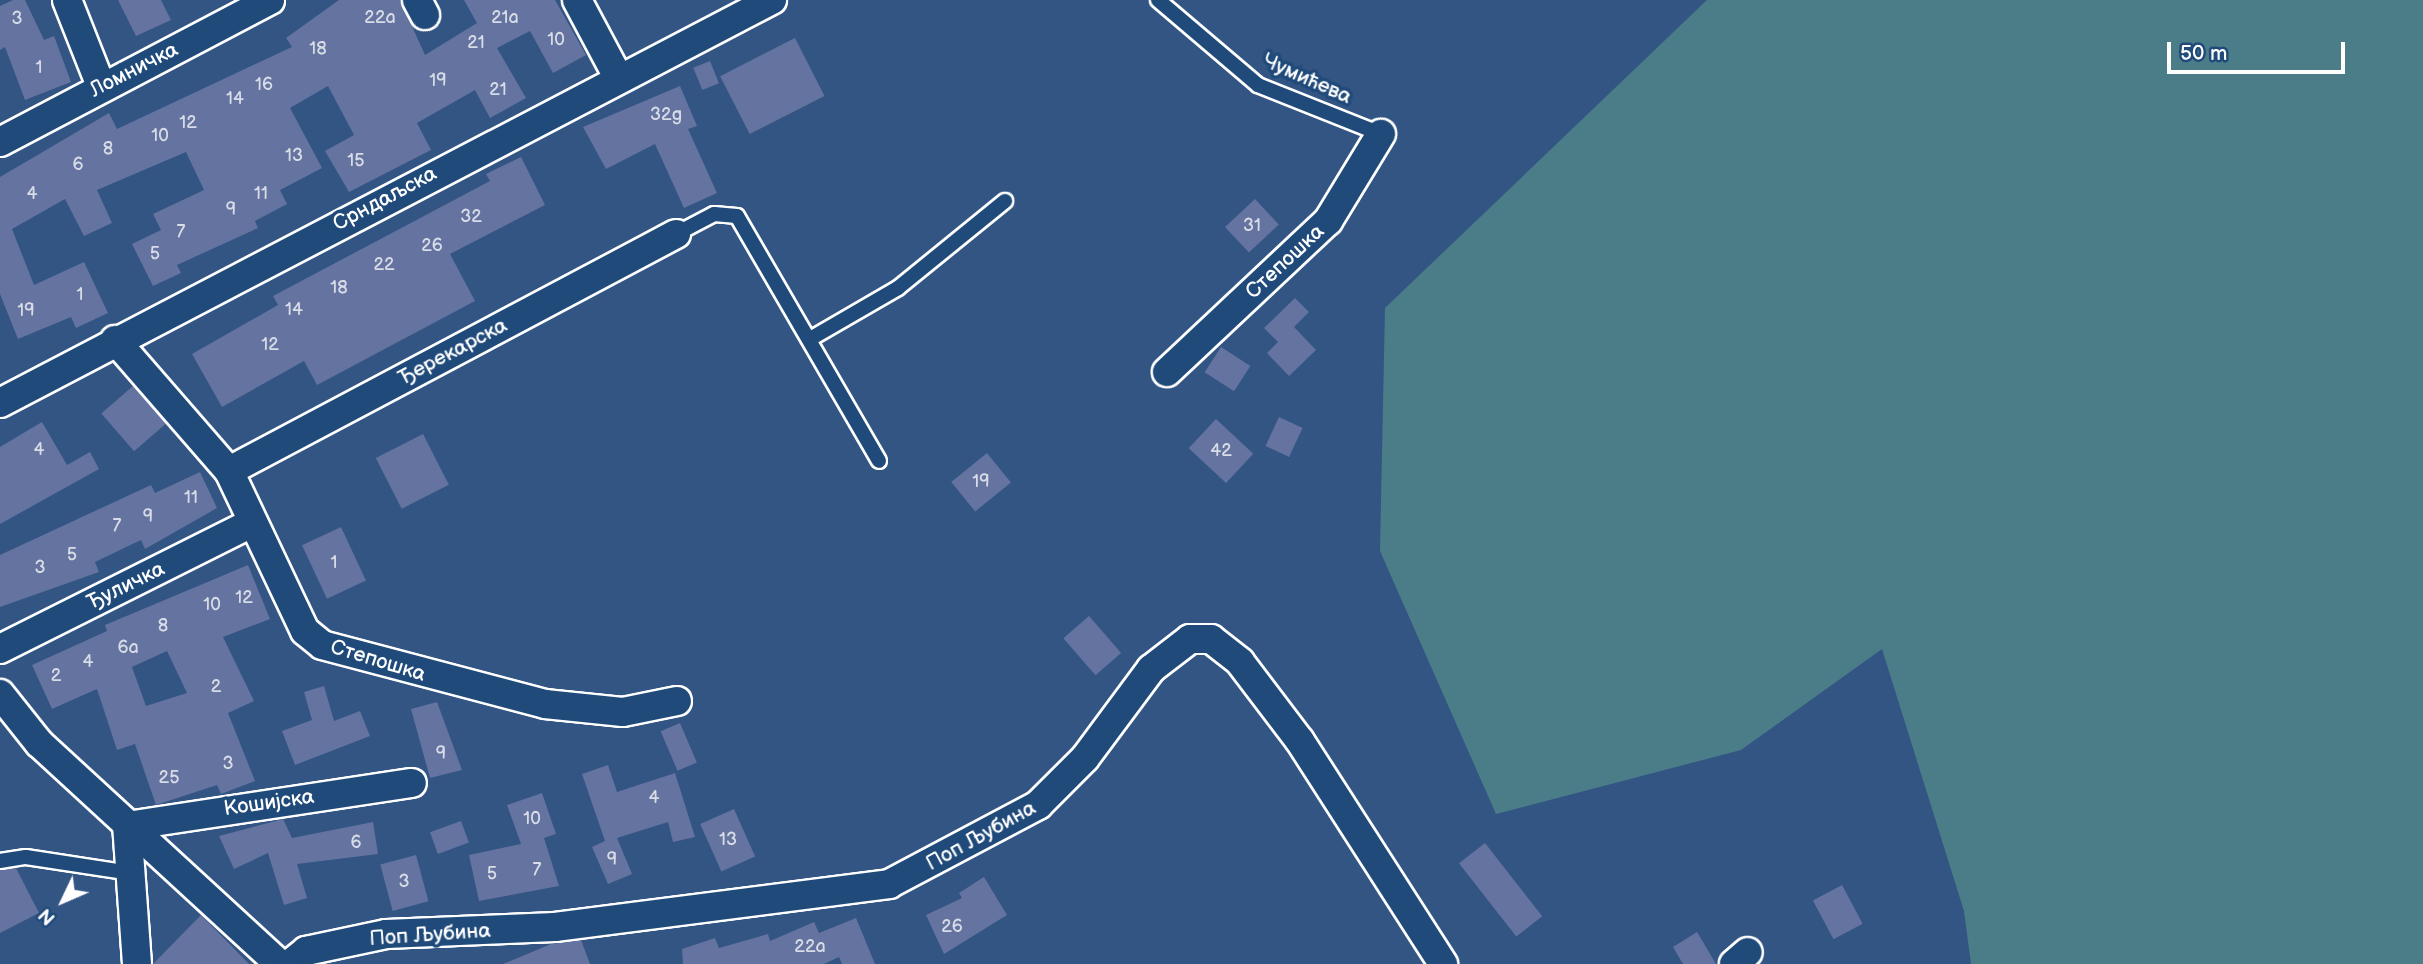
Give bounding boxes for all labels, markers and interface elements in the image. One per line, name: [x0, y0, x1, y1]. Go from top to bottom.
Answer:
house number: 22a: [364, 7, 396, 29]
house number: 21a: [491, 7, 519, 29]
house number: 3: [11, 8, 23, 30]
scale bar: [2171, 28, 2350, 72]
house number: 10: [547, 29, 565, 51]
house number: 21: [467, 32, 485, 54]
street label: Ломничка: [86, 37, 182, 103]
house number: 18: [309, 38, 327, 60]
text: 50 m: [2180, 41, 2227, 66]
street label: Чумићева: [1259, 48, 1355, 110]
house number: 1: [36, 57, 42, 79]
house number: 19: [429, 70, 447, 92]
house number: 16: [255, 74, 273, 96]
house number: 21: [489, 79, 507, 101]
house number: 14: [226, 88, 244, 110]
house number: 32g: [650, 104, 682, 126]
house number: 12: [179, 112, 197, 134]
house number: 10: [151, 125, 169, 147]
house number: 8: [103, 138, 113, 160]
house number: 13: [285, 145, 303, 167]
house number: 15: [347, 150, 365, 172]
house number: 6: [73, 154, 83, 176]
street label: Срндаљска: [329, 161, 441, 237]
house number: 4: [27, 183, 37, 205]
house number: 11: [254, 183, 268, 205]
house number: 9: [226, 199, 236, 221]
house number: 32: [460, 206, 482, 228]
house number: 31: [1243, 215, 1261, 237]
street label: Степошка: [1240, 219, 1330, 305]
house number: 7: [177, 221, 185, 243]
house number: 26: [421, 235, 443, 257]
house number: 5: [150, 243, 160, 265]
house number: 22: [373, 254, 395, 276]
house number: 18: [330, 277, 348, 299]
house number: 1: [77, 284, 83, 306]
house number: 14: [285, 299, 303, 321]
house number: 19: [17, 300, 35, 322]
street label: Ђерекарска: [394, 313, 512, 391]
house number: 12: [261, 334, 279, 356]
house number: 4: [34, 439, 44, 461]
house number: 42: [1210, 440, 1232, 462]
house number: 19: [972, 471, 990, 493]
house number: 11: [184, 487, 198, 509]
house number: 9: [143, 506, 153, 528]
house number: 7: [113, 515, 121, 537]
house number: 5: [67, 544, 77, 566]
house number: 1: [331, 552, 337, 574]
street label: Ђуличка: [83, 556, 169, 616]
house number: 3: [34, 557, 46, 579]
house number: 12: [235, 587, 253, 609]
house number: 10: [203, 594, 221, 616]
house number: 8: [158, 615, 168, 637]
street label: Степошка: [327, 635, 429, 687]
house number: 6a: [117, 637, 139, 659]
house number: 4: [83, 651, 93, 673]
house number: 2: [51, 665, 61, 687]
house number: 2: [211, 676, 221, 698]
house number: 9: [436, 743, 446, 765]
house number: 3: [222, 753, 234, 775]
house number: 25: [159, 767, 179, 789]
street label: Кошијска: [222, 784, 316, 822]
house number: 4: [649, 787, 659, 809]
street label: Поп Љубина: [922, 796, 1040, 876]
house number: 10: [523, 808, 541, 830]
house number: 13: [719, 829, 737, 851]
house number: 6: [351, 832, 361, 854]
house number: 9: [607, 849, 617, 871]
house number: 7: [533, 859, 541, 881]
house number: 5: [487, 863, 497, 885]
north arrow: [28, 866, 98, 936]
house number: 3: [398, 871, 410, 893]
text: N: [34, 903, 61, 929]
house number: 26: [941, 916, 963, 938]
street label: Поп Љубина: [368, 918, 492, 952]
house number: 22a: [794, 936, 826, 958]

